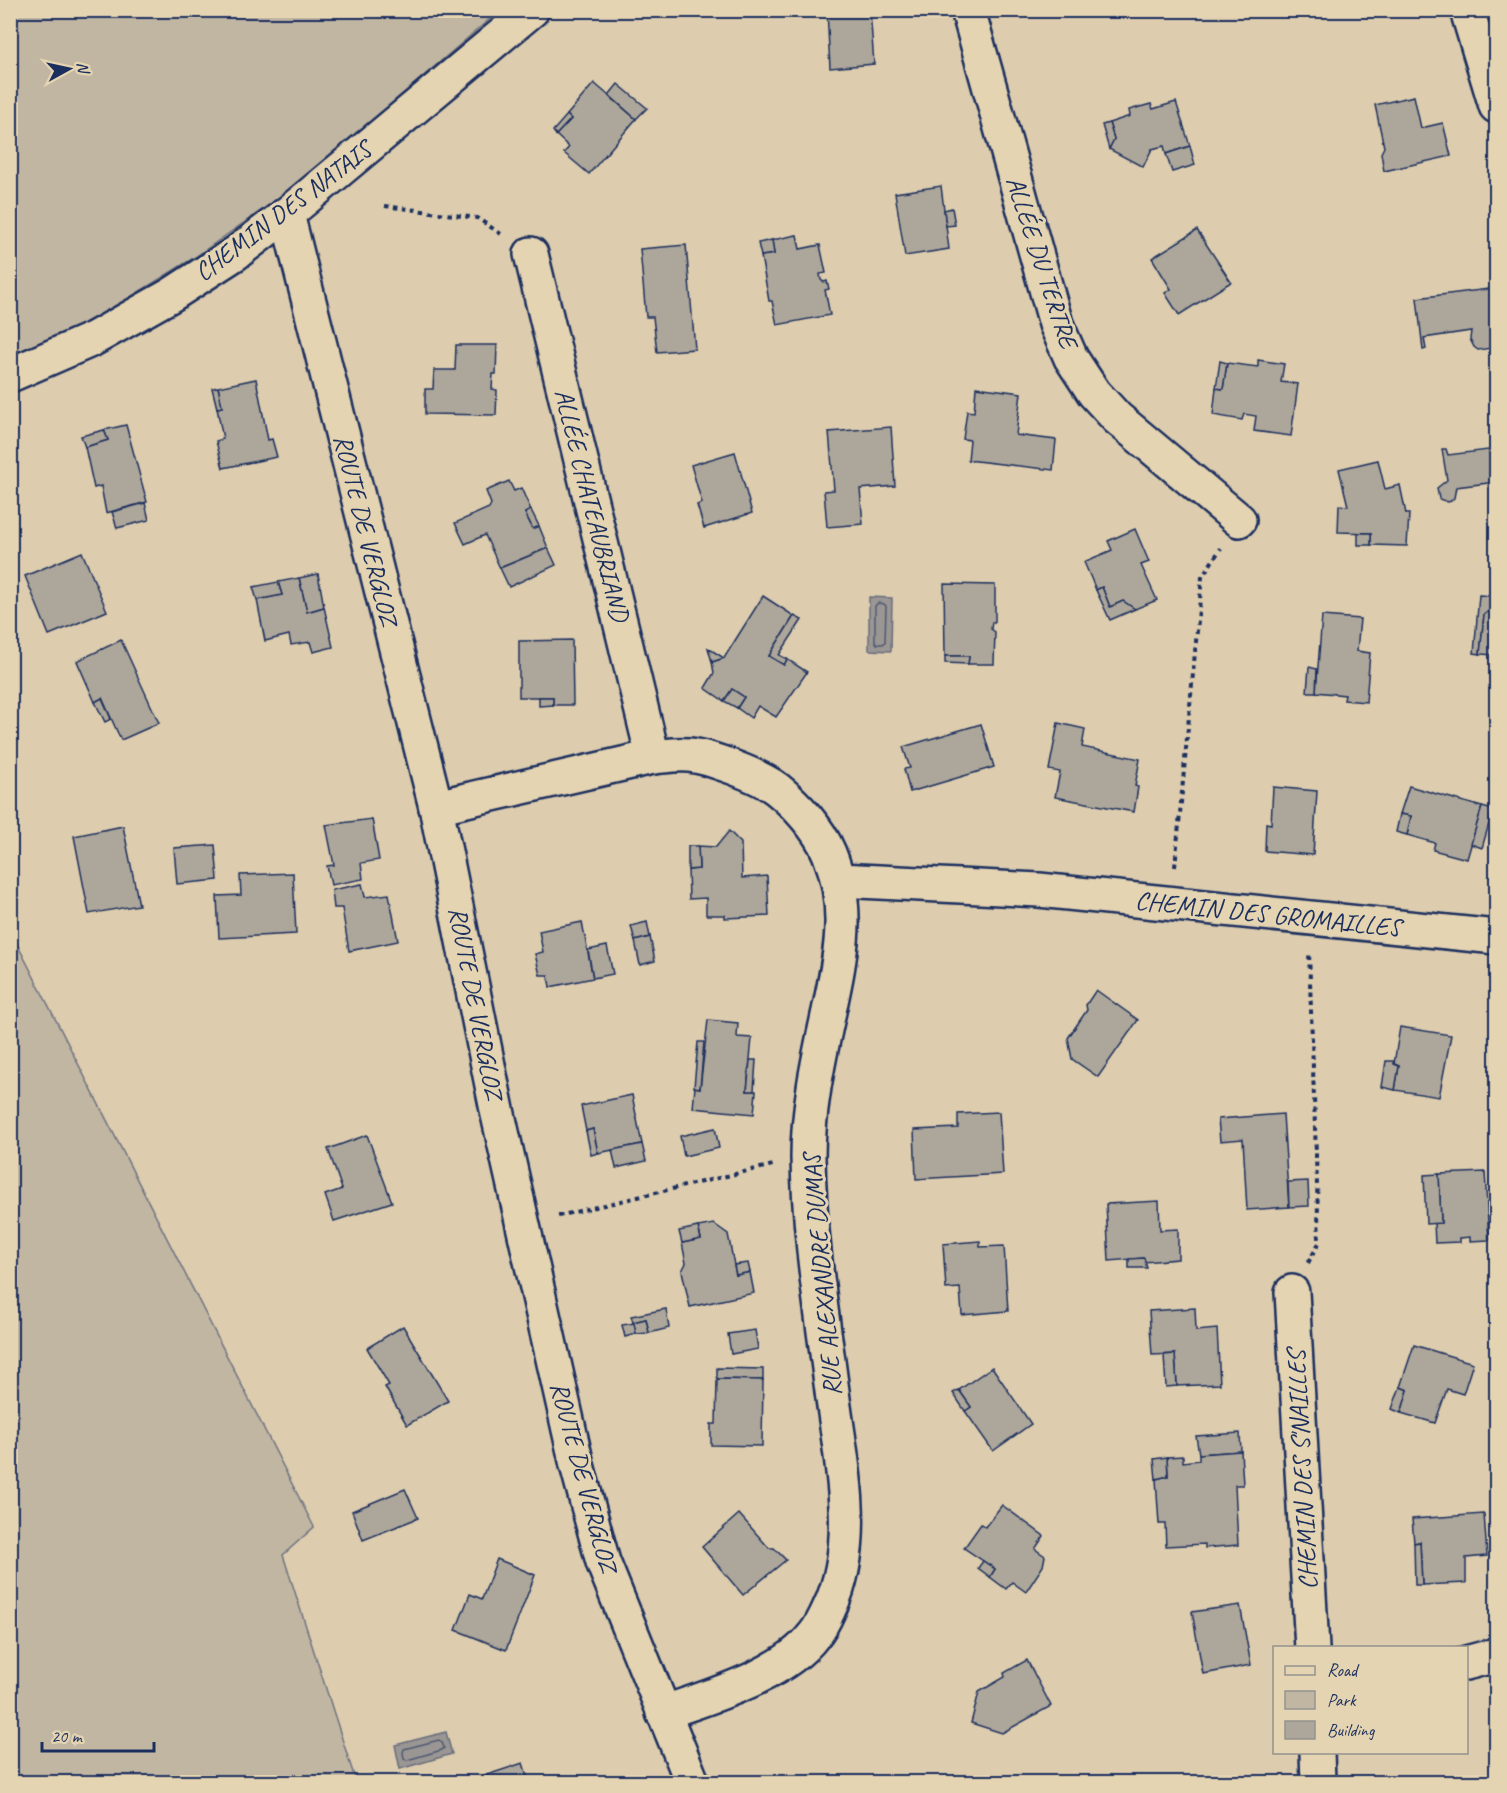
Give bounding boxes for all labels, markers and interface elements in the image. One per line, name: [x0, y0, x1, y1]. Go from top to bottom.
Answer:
north arrow: [39, 39, 99, 99]
text: N: [72, 61, 94, 76]
street label: CHEMIN DES NATAIS: [188, 131, 382, 288]
street label: ALLÉE DU TERTRE: [999, 172, 1086, 355]
street label: ALLÉE CHATEAUBRIAND: [547, 386, 637, 626]
street label: ROUTE DE VERGLOZ: [326, 431, 406, 632]
street label: CHEMIN DES GROMAILLES: [1134, 884, 1407, 945]
street label: ROUTE DE VERGLOZ: [441, 904, 512, 1105]
street label: RUE ALEXANDRE DUMAS: [795, 1148, 849, 1397]
street label: CHEMIN DES S'NAILLES: [1279, 1344, 1325, 1591]
street label: ROUTE DE VERGLOZ: [543, 1378, 626, 1579]
legend: [1273, 1646, 1468, 1754]
text: Road: [1327, 1659, 1360, 1681]
text: Park: [1327, 1689, 1357, 1711]
scale bar: [42, 1715, 154, 1753]
text: Building: [1327, 1719, 1376, 1741]
text: 20 m: [51, 1725, 84, 1747]

